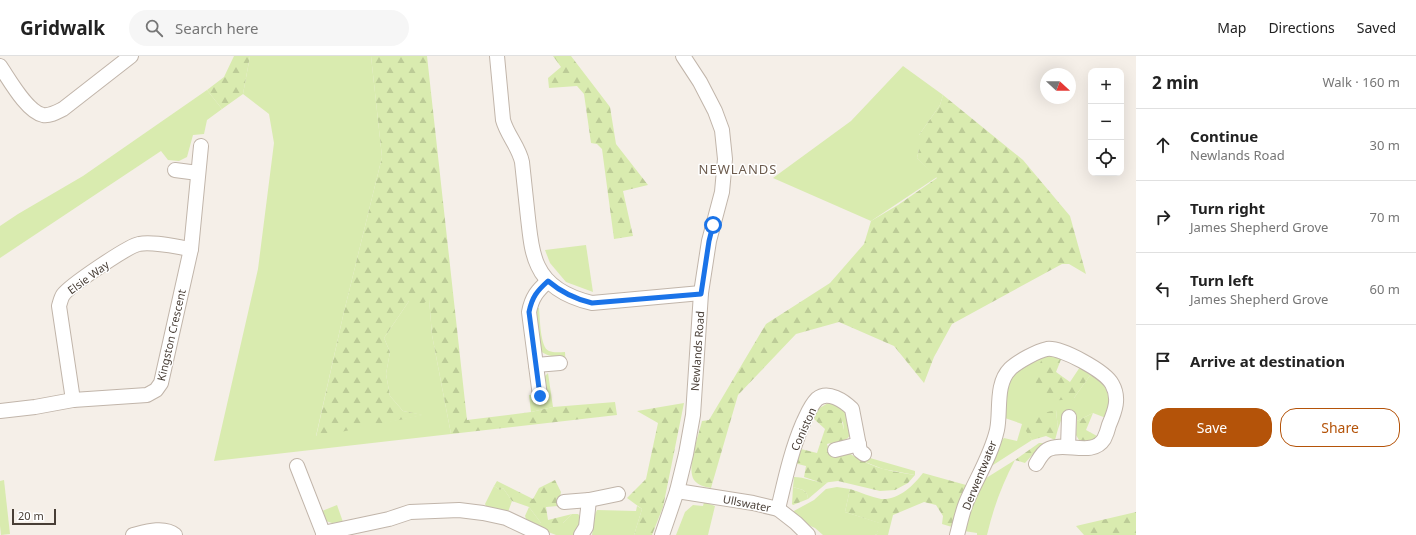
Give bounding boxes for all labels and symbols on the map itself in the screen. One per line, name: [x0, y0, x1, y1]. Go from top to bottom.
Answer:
north arrow: [1040, 68, 1076, 104]
district label: NEWLANDS: [699, 160, 777, 178]
route start: [704, 216, 722, 234]
street label: Elsie Way: [64, 257, 112, 297]
street label: Kingston Crescent: [153, 288, 189, 382]
street label: Newlands Road: [687, 311, 707, 391]
route end: [531, 387, 549, 405]
street label: Coniston: [787, 405, 819, 453]
street label: Derwentwater: [958, 437, 1000, 512]
street label: Ullswater: [722, 491, 773, 515]
scale bar: [12, 507, 56, 526]

